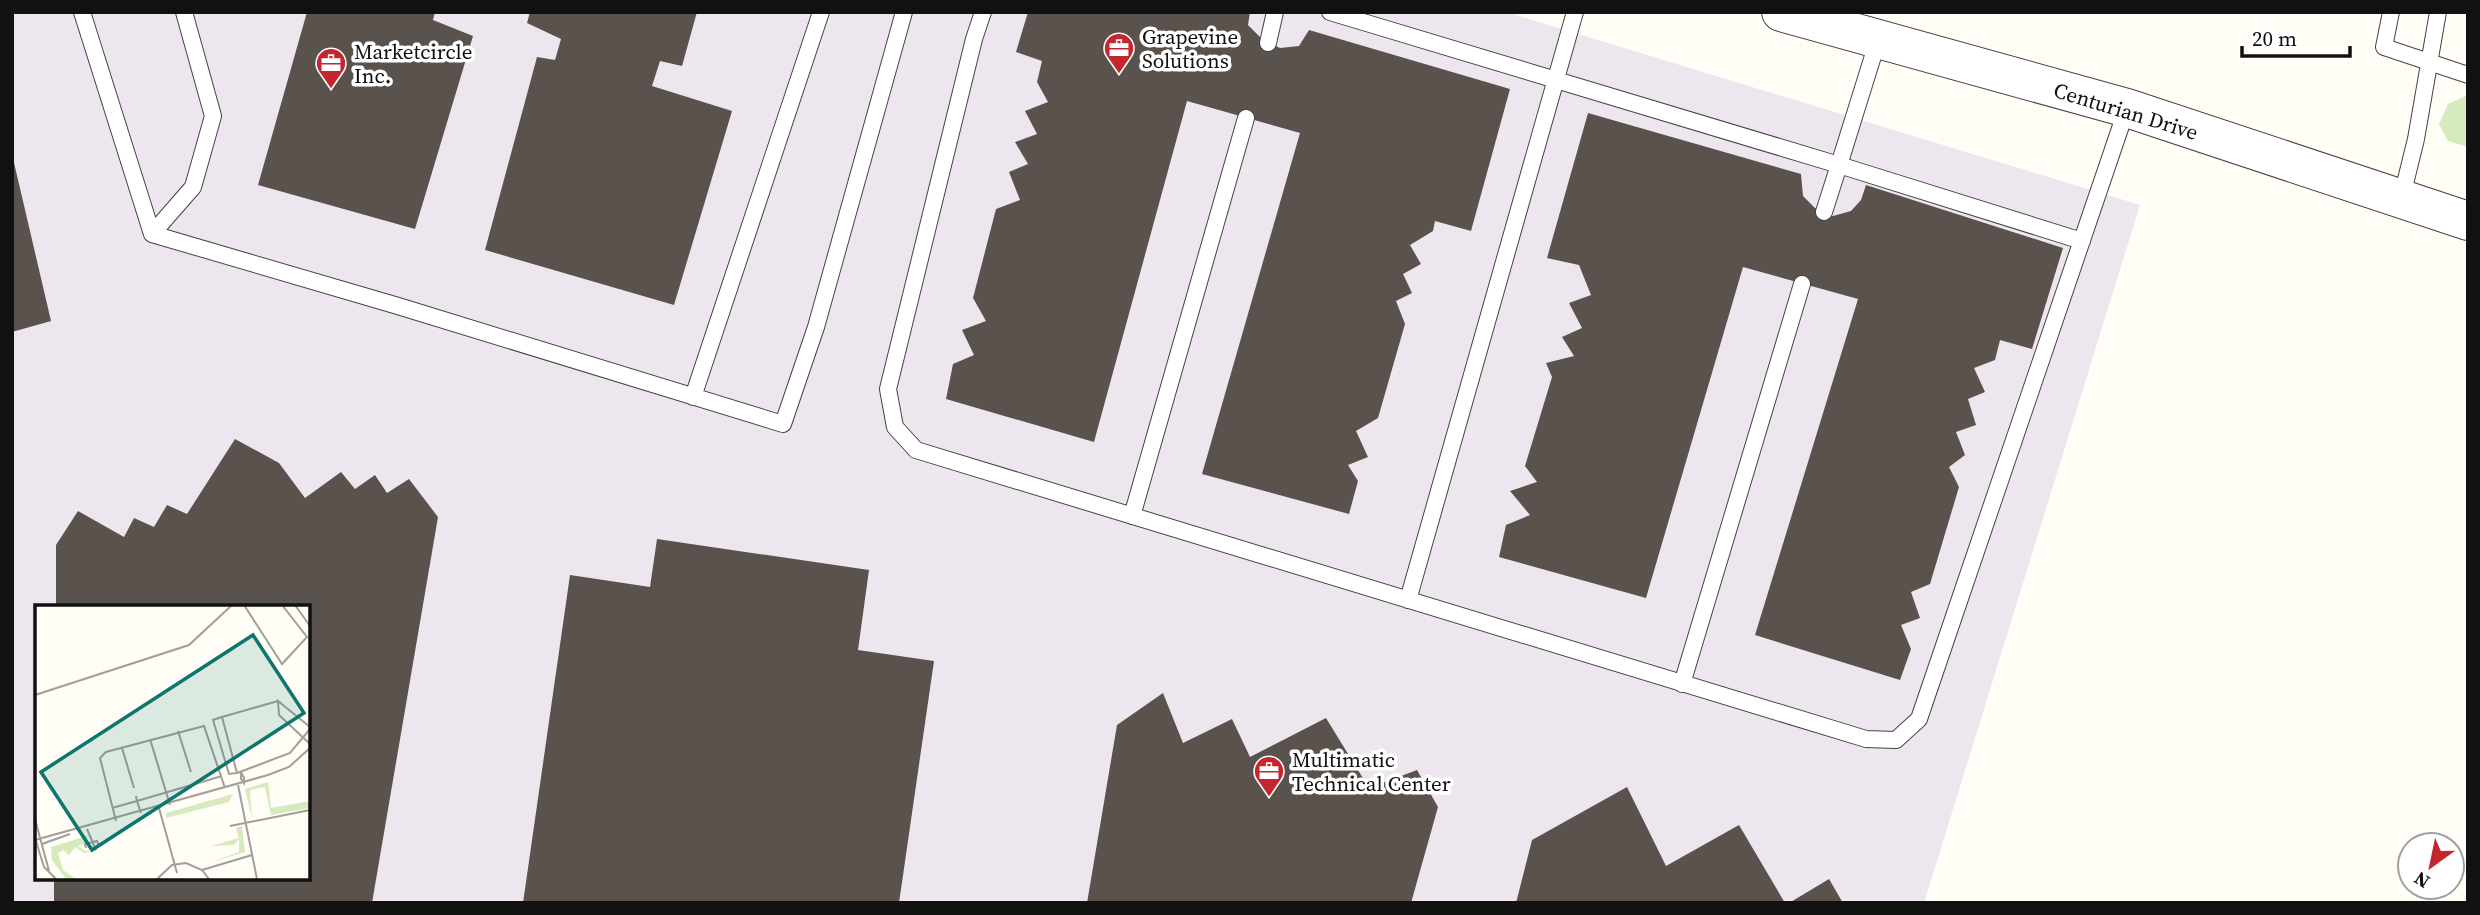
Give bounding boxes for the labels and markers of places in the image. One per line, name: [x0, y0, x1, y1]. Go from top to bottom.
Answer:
place label: Grapevine Solutions: [1142, 22, 1238, 75]
office icon: Grapevine Solutions: [1102, 31, 1136, 75]
place label: Marketcircle Inc.: [354, 37, 473, 90]
office icon: Marketcircle Inc.: [314, 46, 348, 90]
place label: Multimatic Technical Center: [1292, 745, 1451, 798]
office icon: Multimatic Technical Center: [1252, 754, 1286, 798]

